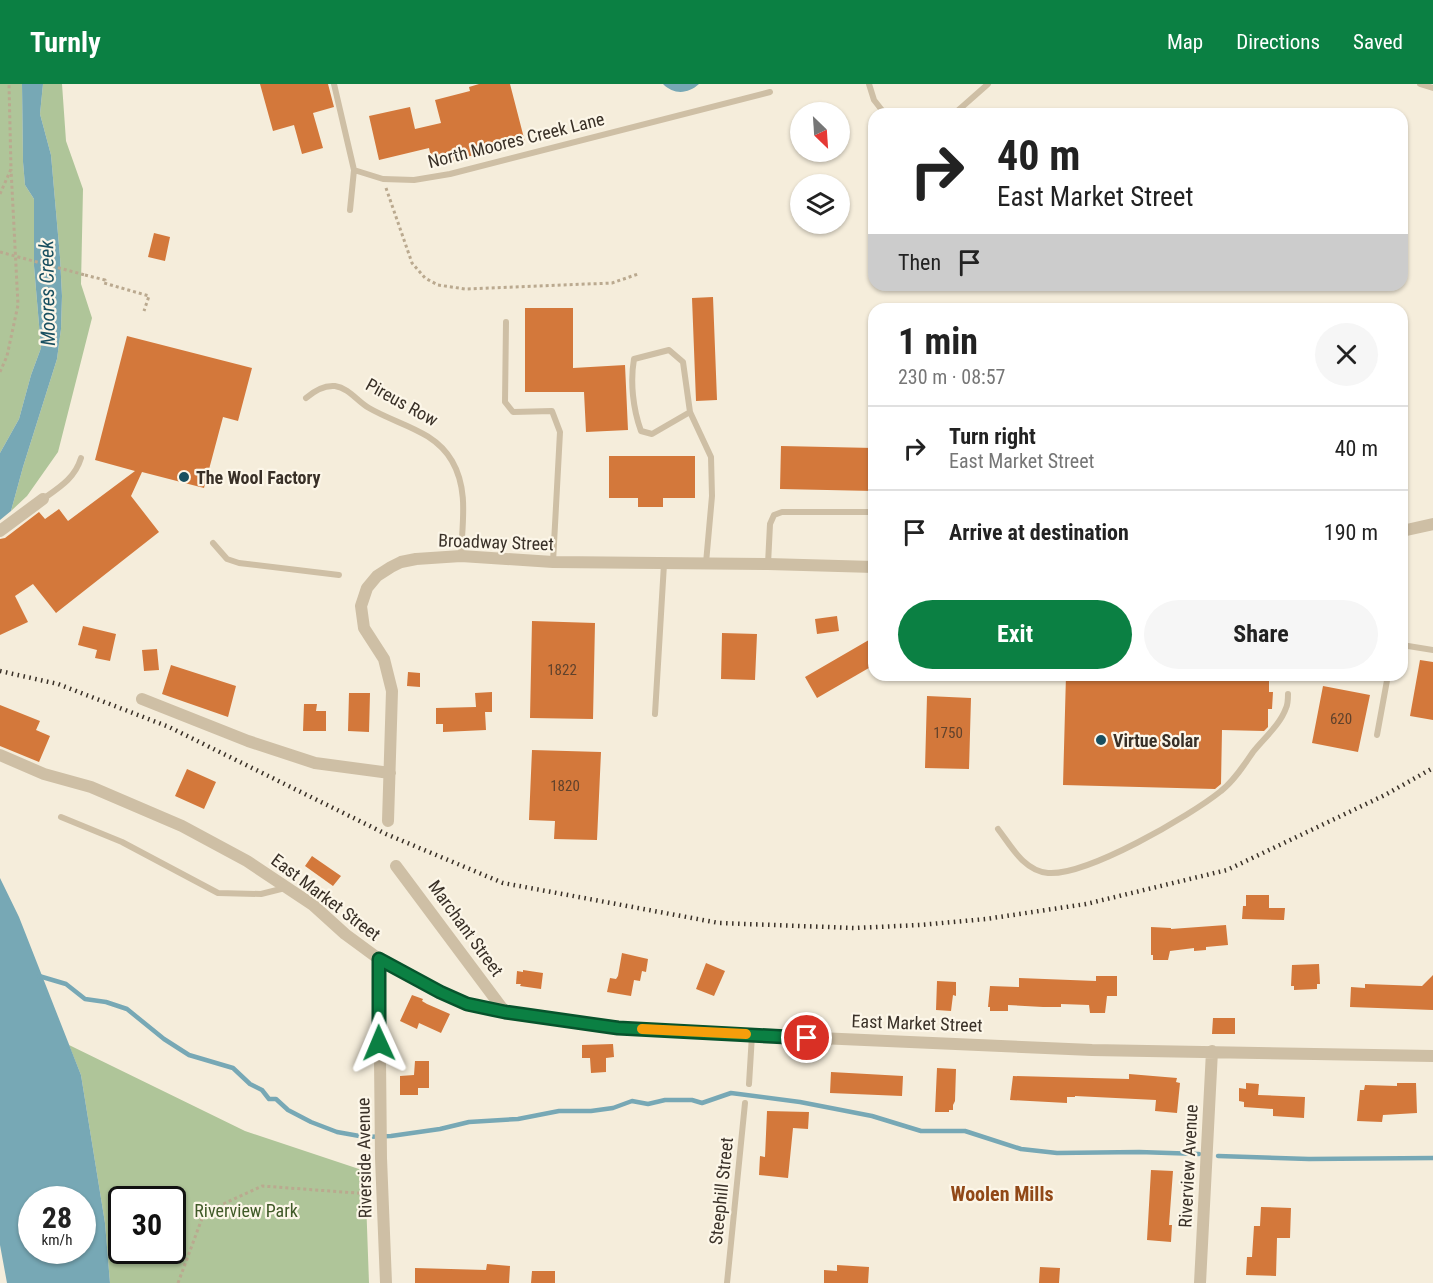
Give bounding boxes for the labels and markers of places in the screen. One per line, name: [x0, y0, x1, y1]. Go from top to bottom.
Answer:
place label: The Wool Factory: [196, 467, 321, 488]
marker: The Wool Factory: [177, 470, 191, 484]
place label: Virtue Solar: [1113, 730, 1199, 751]
marker: Virtue Solar: [1094, 733, 1108, 747]
pin: [781, 1012, 832, 1063]

